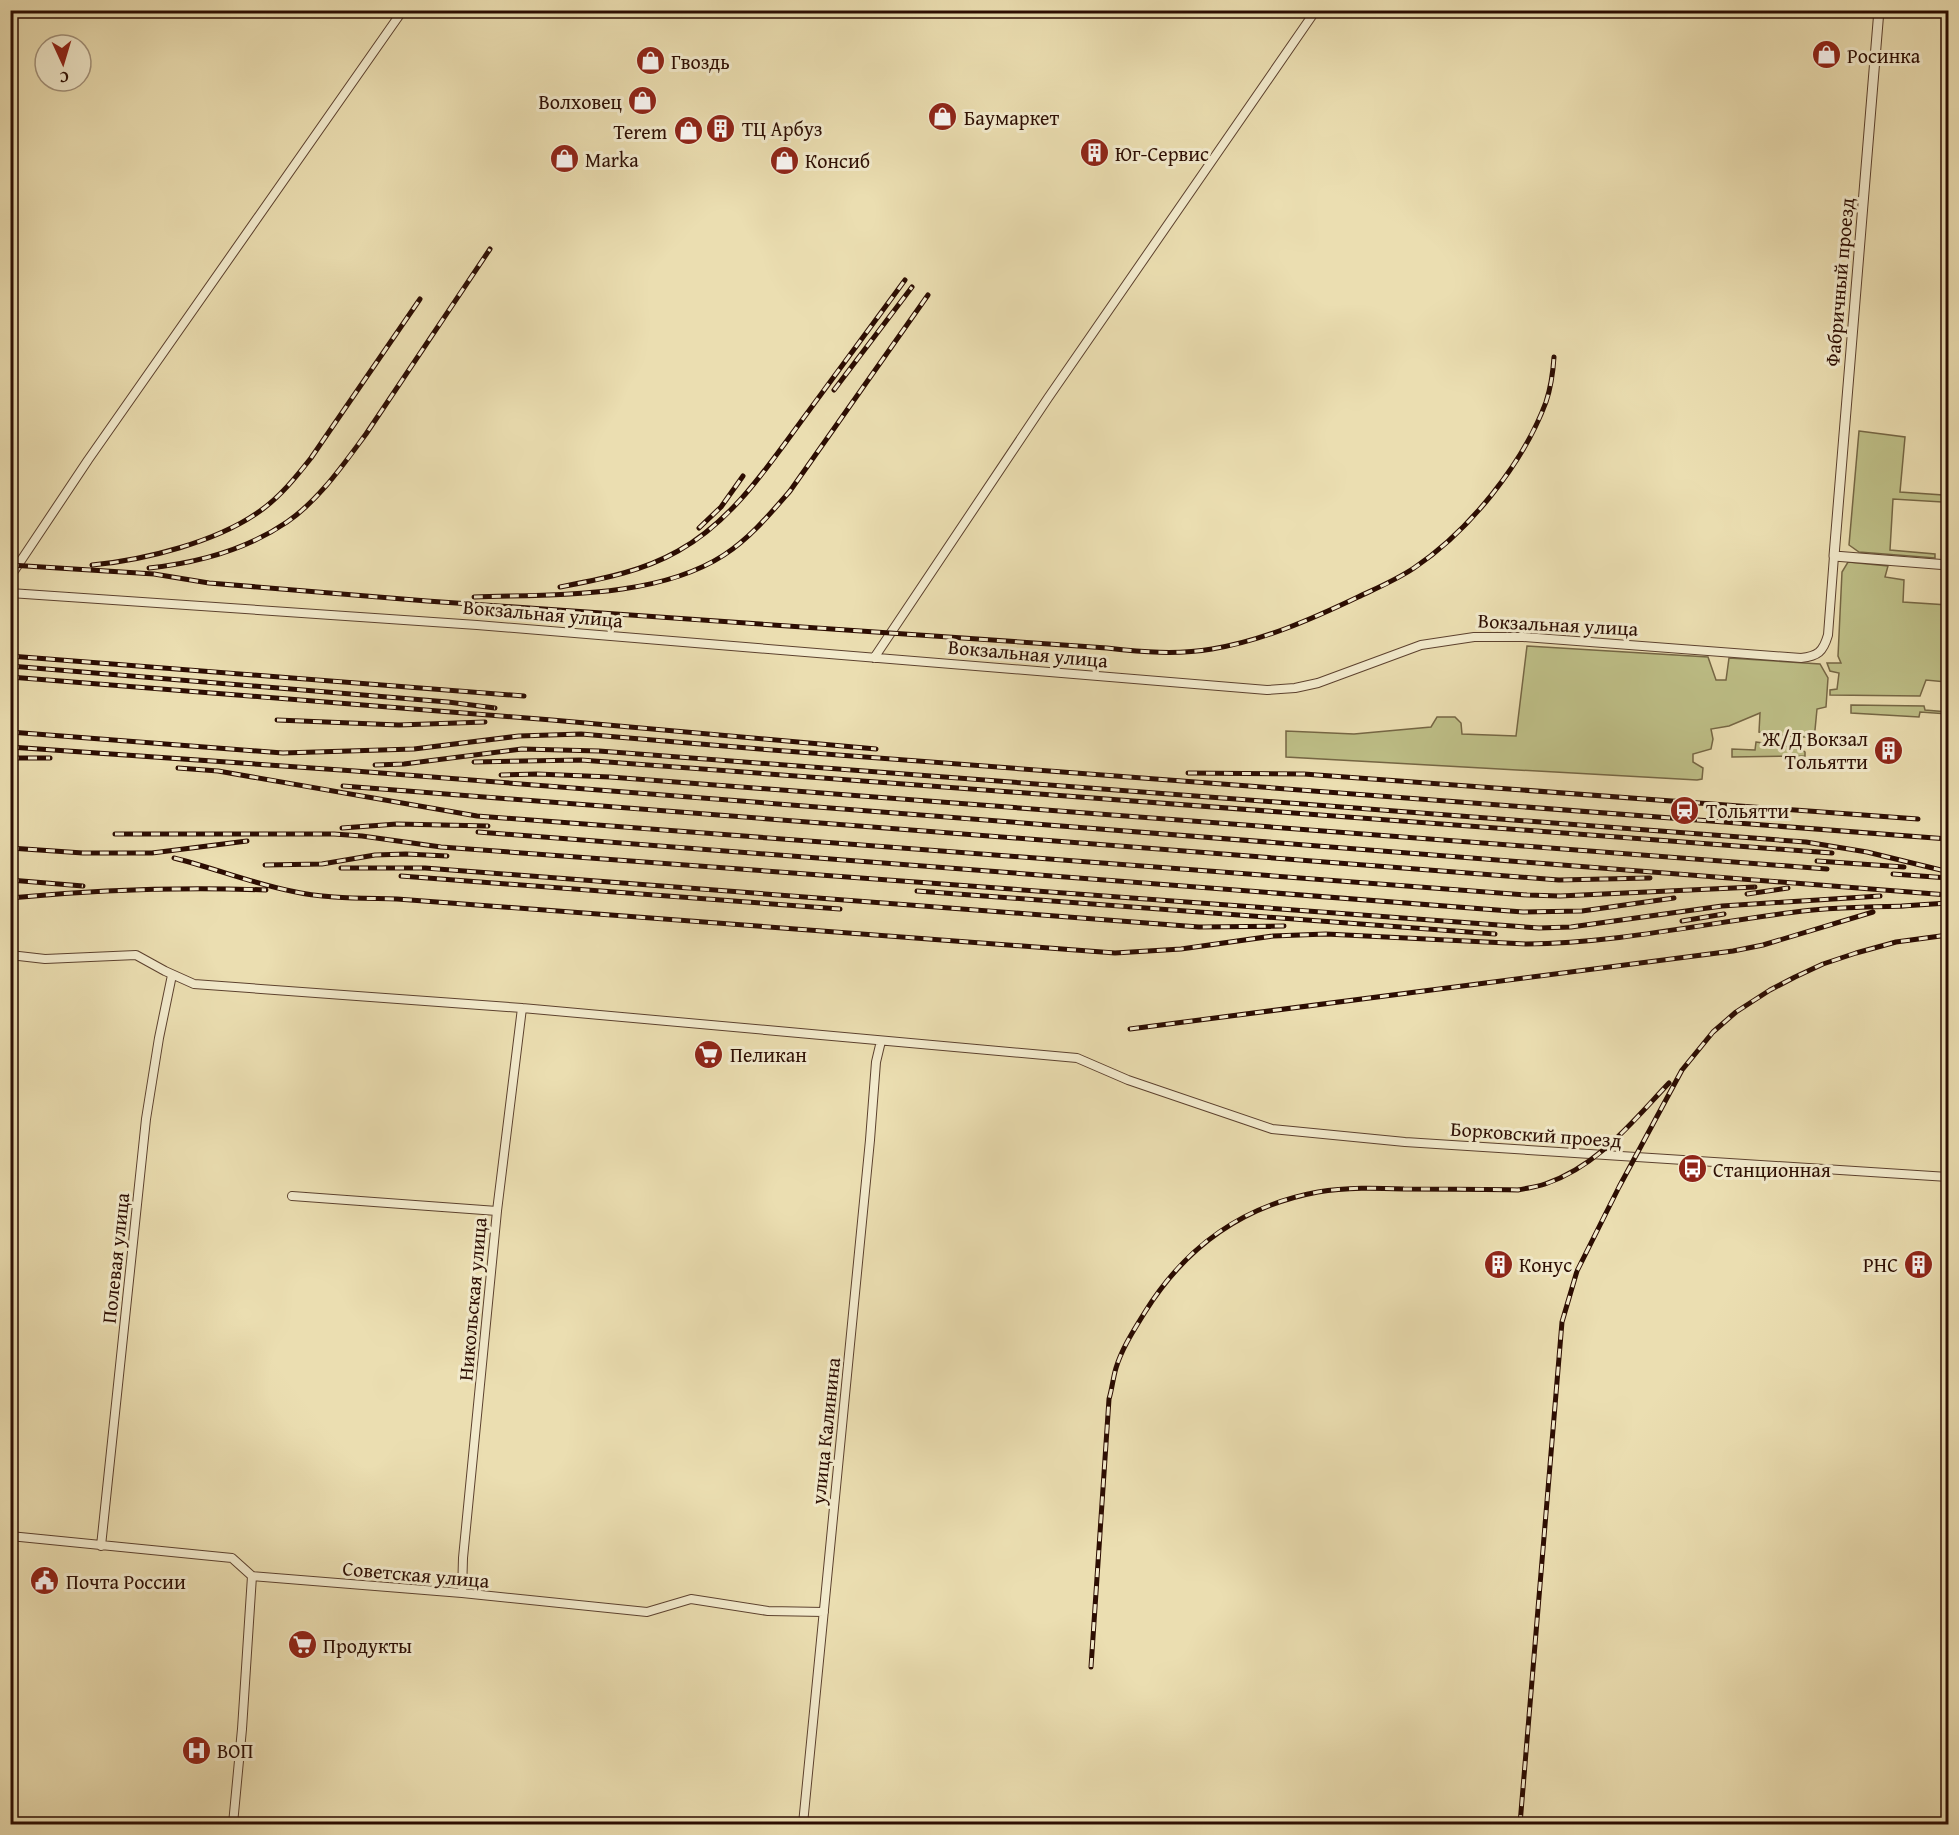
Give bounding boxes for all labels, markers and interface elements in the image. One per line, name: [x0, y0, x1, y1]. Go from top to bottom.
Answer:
north arrow: [33, 33, 93, 93]
shop icon: Росинка: [1810, 39, 1842, 71]
place label: Росинка: [1847, 41, 1921, 70]
shop icon: Гвоздь: [634, 45, 666, 77]
place label: Гвоздь: [671, 47, 730, 76]
text: С: [59, 66, 69, 90]
shop icon: Волховец: [627, 85, 659, 117]
place label: Волховец: [539, 87, 623, 116]
shop icon: Баумаркет: [927, 101, 959, 133]
place label: Баумаркет: [964, 103, 1059, 132]
building icon: ТЦ Арбуз: [705, 112, 737, 144]
place label: ТЦ Арбуз: [742, 114, 823, 143]
shop icon: Terem: [672, 115, 704, 147]
place label: Terem: [614, 117, 668, 146]
building icon: Юг-Сервис: [1078, 137, 1110, 169]
place label: Юг-Сервис: [1115, 139, 1209, 168]
shop icon: Marka: [548, 143, 580, 175]
shop icon: Консиб: [768, 144, 800, 176]
place label: Marka: [585, 145, 639, 174]
place label: Консиб: [805, 146, 870, 175]
street label: Фабричный проезд: [1817, 196, 1861, 368]
street label: Вокзальная улица: [462, 592, 625, 634]
street label: Вокзальная улица: [1477, 605, 1639, 643]
street label: Вокзальная улица: [947, 632, 1110, 674]
place label: Ж/Д Вокзал Тольятти: [1761, 724, 1868, 776]
building icon: Ж/Д Вокзал Тольятти: [1873, 734, 1905, 766]
station icon: Тольятти: [1669, 794, 1701, 826]
place label: Тольятти: [1706, 796, 1789, 825]
supermarket icon: Пеликан: [693, 1038, 725, 1070]
place label: Пеликан: [730, 1040, 807, 1069]
street label: Борковский проезд: [1449, 1114, 1623, 1154]
bus stop icon: Станционная: [1676, 1153, 1708, 1185]
place label: Станционная: [1713, 1155, 1831, 1184]
street label: Полевая улица: [94, 1191, 136, 1325]
street label: Никольская улица: [450, 1216, 494, 1382]
building icon: Конус: [1482, 1248, 1514, 1280]
building icon: РНС: [1903, 1248, 1935, 1280]
place label: Конус: [1519, 1250, 1572, 1279]
place label: РНС: [1863, 1250, 1898, 1279]
street label: улица Калинина: [803, 1356, 847, 1507]
street label: Советская улица: [341, 1553, 491, 1595]
public building icon: Почта России: [29, 1565, 61, 1597]
place label: Почта России: [66, 1567, 186, 1596]
supermarket icon: Продукты: [286, 1629, 318, 1661]
place label: Продукты: [323, 1631, 412, 1660]
hospital icon: ВОП: [180, 1734, 212, 1766]
place label: ВОП: [217, 1736, 253, 1765]

